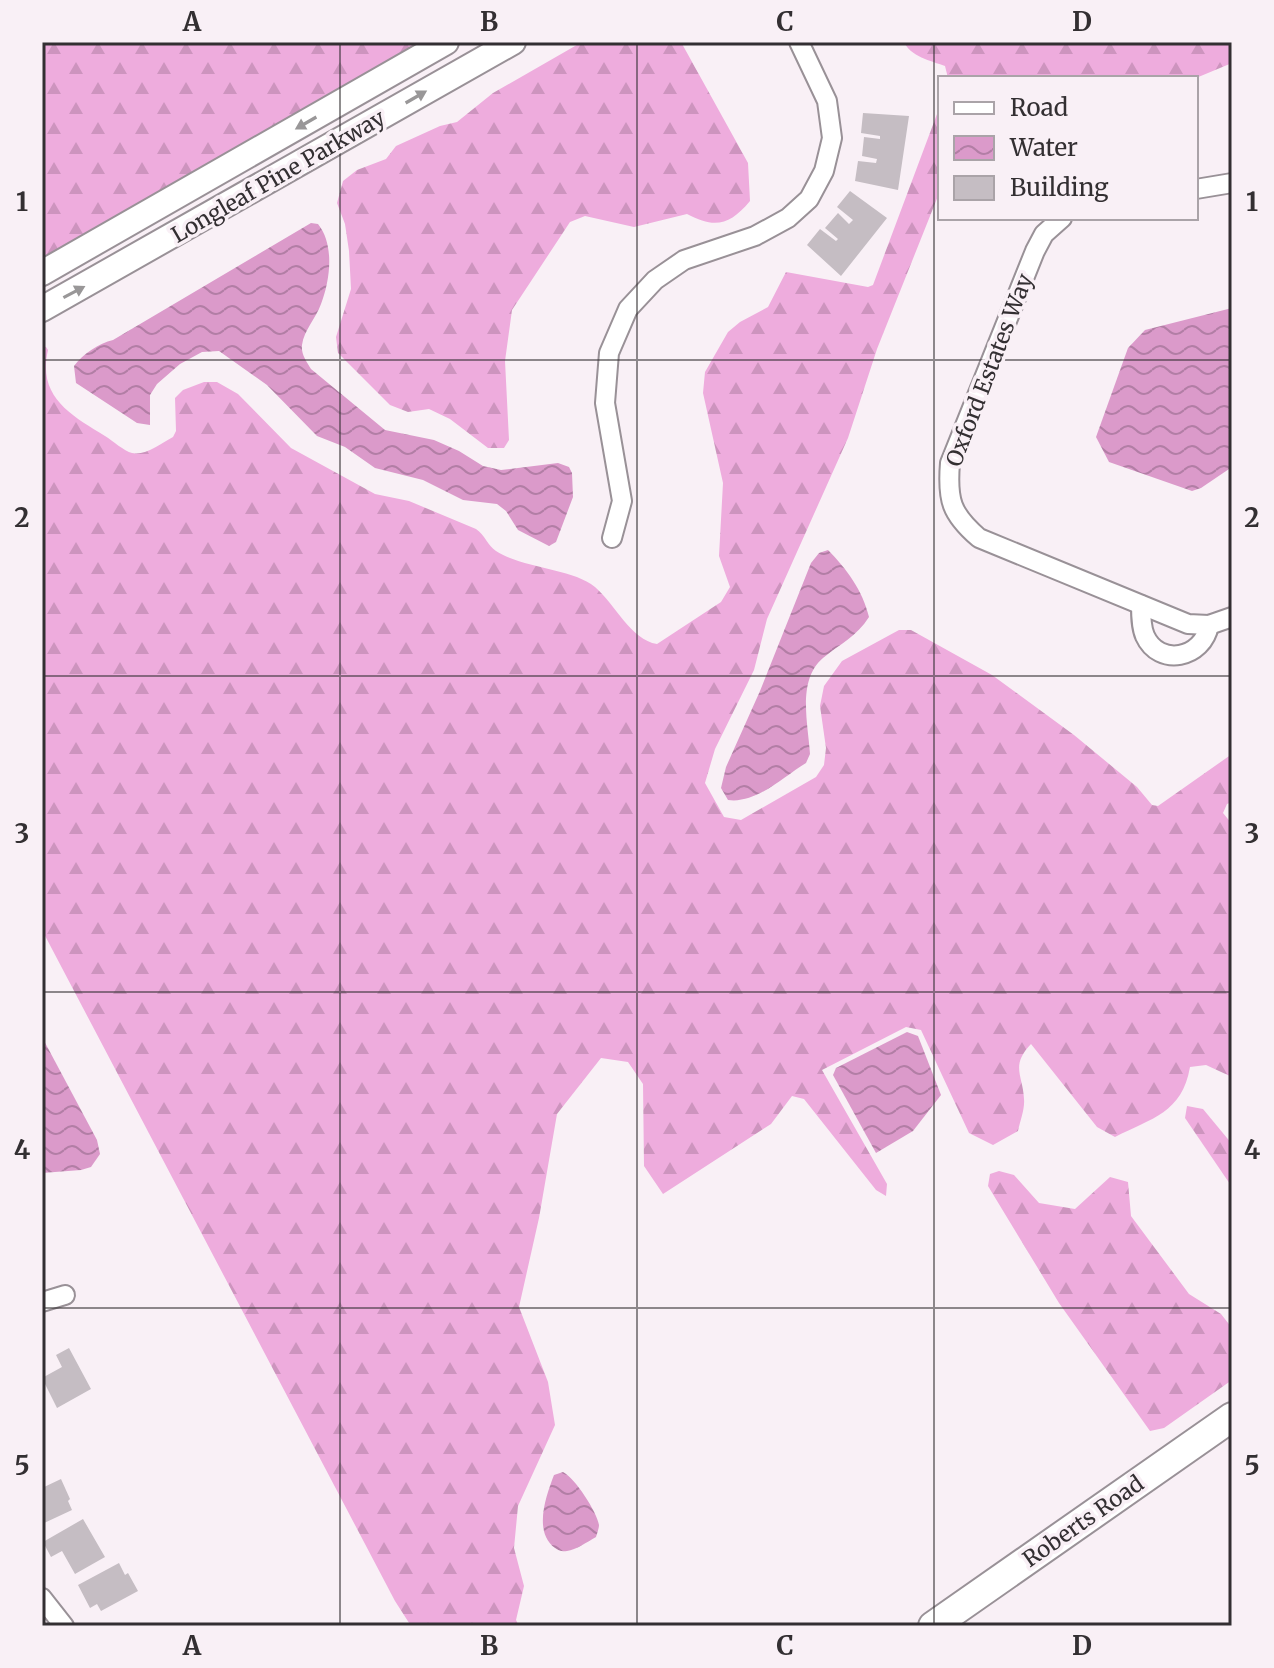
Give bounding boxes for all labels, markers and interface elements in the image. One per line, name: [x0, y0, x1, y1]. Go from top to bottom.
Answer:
text: A: [182, 5, 202, 38]
text: B: [480, 5, 498, 38]
text: C: [776, 5, 794, 38]
text: D: [1072, 5, 1092, 38]
legend: [938, 76, 1198, 220]
one-way arrow: [405, 90, 427, 104]
text: Road: [1010, 92, 1068, 123]
street label: Longleaf Pine Parkway: [166, 103, 390, 249]
one-way arrow: [295, 116, 317, 130]
text: Water: [1009, 132, 1078, 163]
text: Building: [1010, 172, 1109, 203]
text: 1: [16, 185, 28, 218]
text: 1: [1246, 185, 1258, 218]
street label: Oxford Estates Way: [939, 269, 1039, 470]
one-way arrow: [62, 285, 85, 298]
text: 2: [14, 501, 30, 534]
text: 2: [1244, 501, 1260, 534]
text: 3: [15, 817, 29, 850]
text: 3: [1245, 817, 1259, 850]
text: 4: [14, 1133, 31, 1166]
text: 4: [1244, 1133, 1261, 1166]
text: 5: [14, 1449, 30, 1482]
text: 5: [1244, 1449, 1260, 1482]
street label: Roberts Road: [1017, 1469, 1149, 1573]
text: A: [182, 1629, 202, 1662]
text: B: [480, 1629, 498, 1662]
text: C: [776, 1629, 794, 1662]
text: D: [1072, 1629, 1092, 1662]

